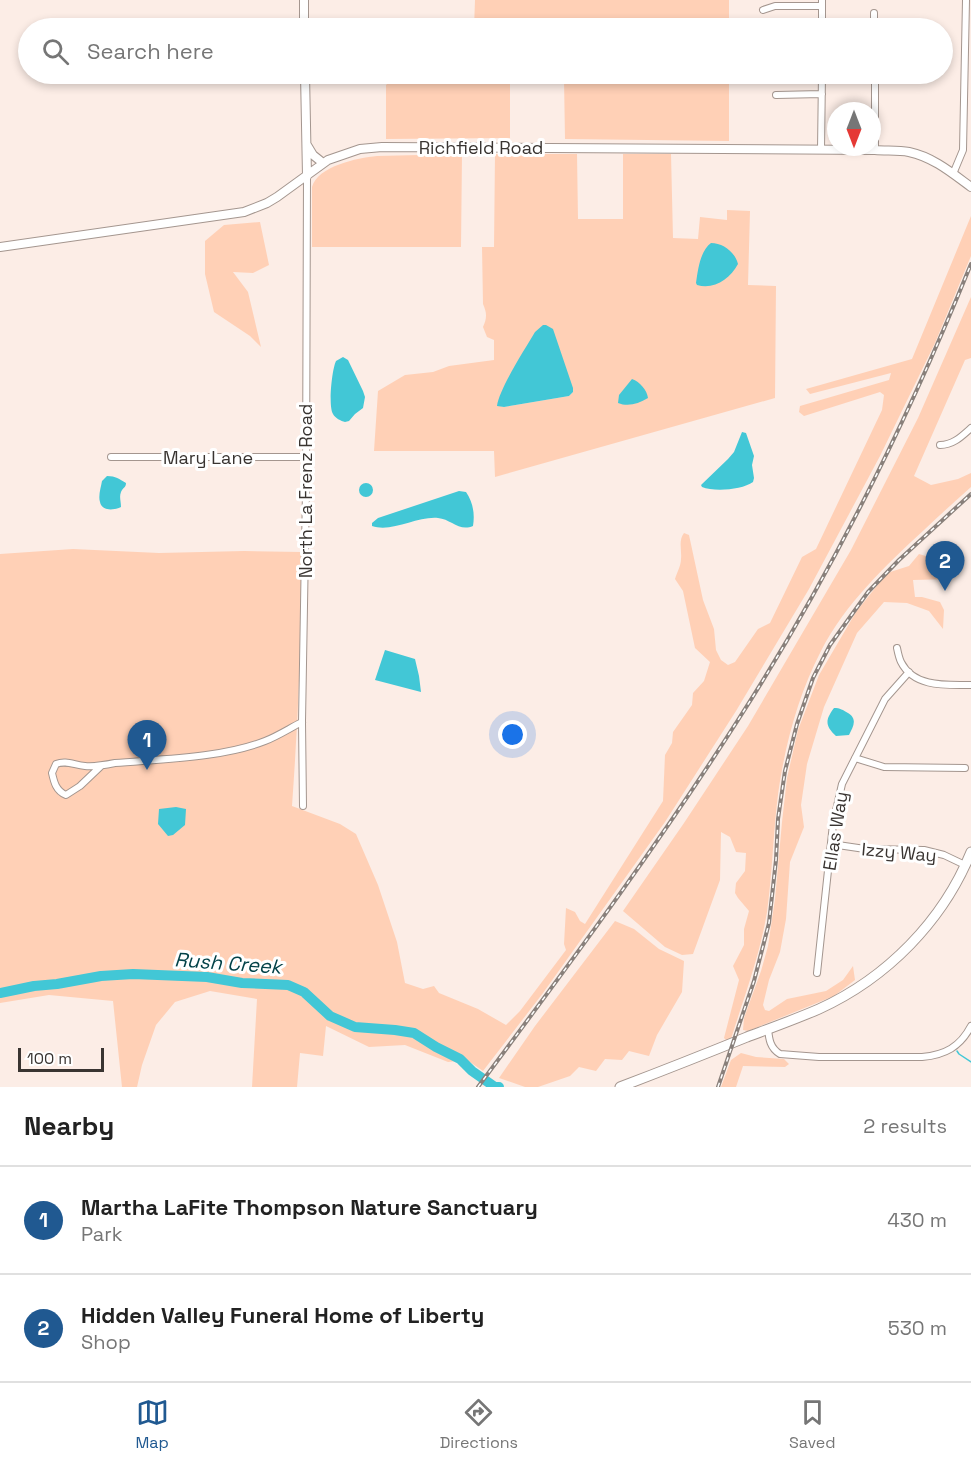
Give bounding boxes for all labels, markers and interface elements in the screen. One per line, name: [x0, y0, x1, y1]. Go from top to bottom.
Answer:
search box: [18, 18, 953, 84]
icon: search: [39, 35, 72, 68]
text: Search here: [87, 37, 214, 65]
north arrow: [827, 102, 881, 156]
street label: Richfield Road: [419, 136, 543, 159]
street label: North La Frenz Road: [294, 404, 317, 578]
street label: Mary Lane: [163, 446, 253, 469]
pin: 2: [926, 542, 964, 591]
pin: 1: [128, 720, 166, 770]
your location: [498, 720, 527, 749]
street label: Ellas Way: [817, 790, 853, 872]
street label: Izzy Way: [860, 837, 938, 867]
water label: Rush Creek: [174, 946, 285, 980]
scale bar: [18, 1045, 104, 1072]
text: 100 m: [27, 1048, 72, 1069]
text: Nearby: [24, 1109, 114, 1143]
text: 2 results: [863, 1113, 947, 1139]
text: Martha LaFite Thompson Nature Sanctuary: [81, 1193, 538, 1221]
text: 1: [39, 1207, 48, 1233]
text: 430 m: [887, 1207, 947, 1233]
text: Park: [81, 1221, 123, 1247]
text: Hidden Valley Funeral Home of Liberty: [81, 1301, 484, 1329]
text: 2: [38, 1315, 49, 1341]
text: 530 m: [888, 1315, 947, 1341]
text: Shop: [81, 1329, 131, 1355]
tab: Map: [135, 1396, 169, 1453]
tab: Directions: [440, 1396, 518, 1453]
tab: Saved: [789, 1396, 836, 1453]

